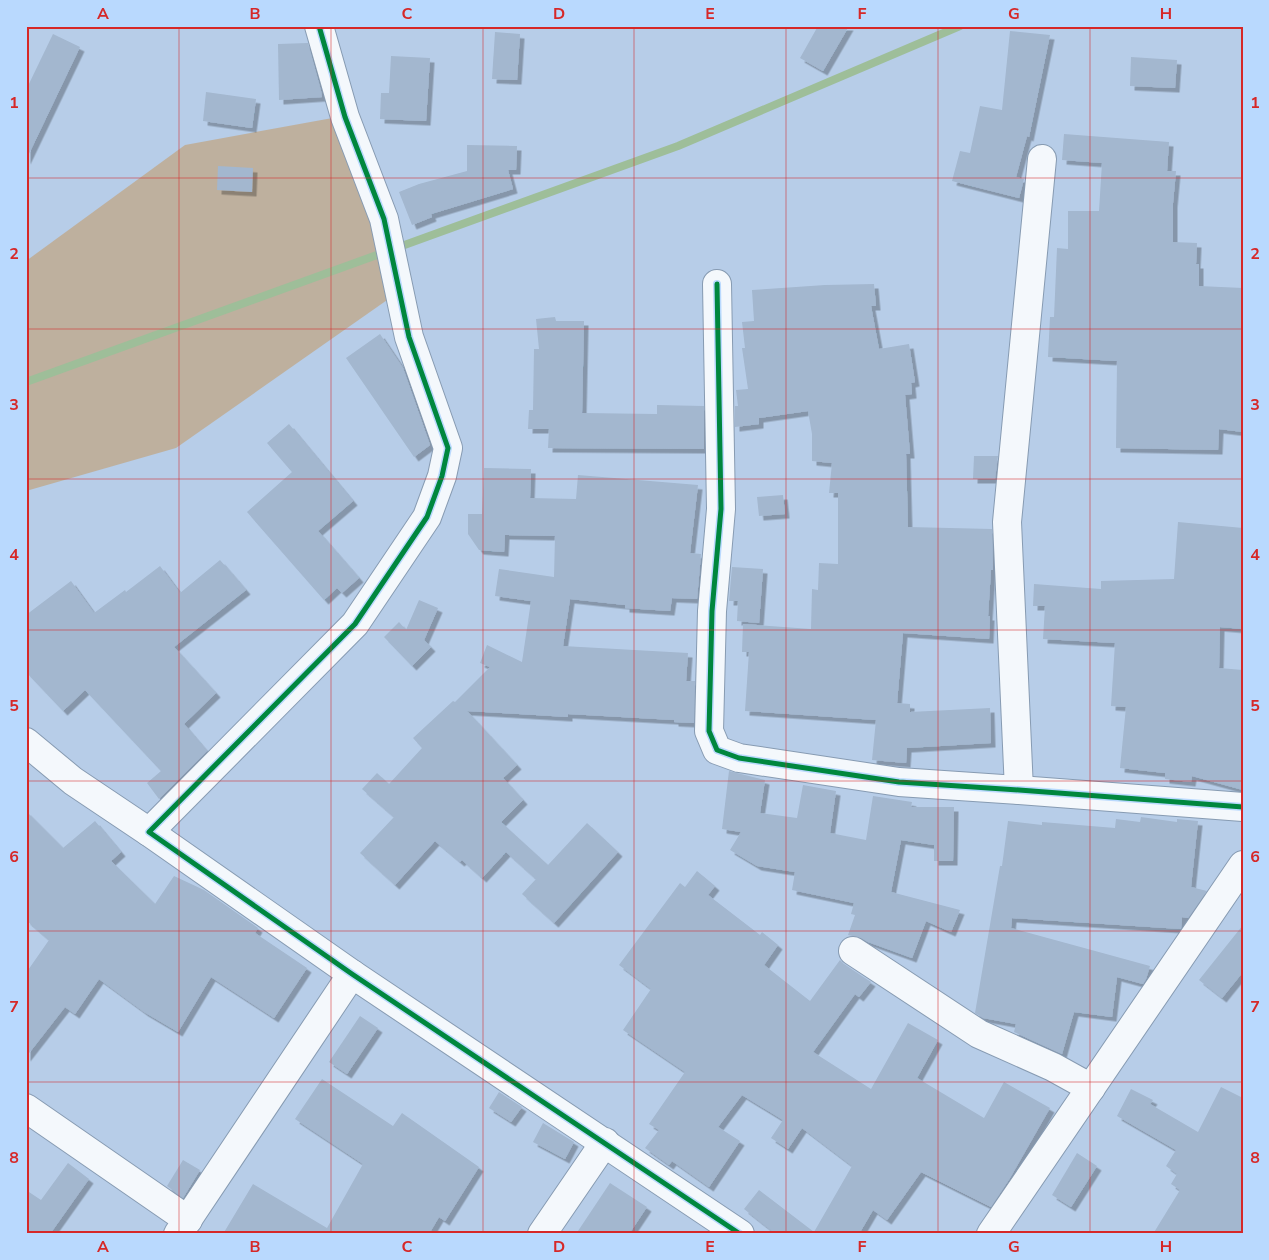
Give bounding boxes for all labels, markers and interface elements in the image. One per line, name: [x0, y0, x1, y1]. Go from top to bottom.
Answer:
text: A: [97, 3, 109, 25]
text: B: [249, 3, 261, 25]
text: C: [402, 3, 413, 25]
text: D: [553, 3, 565, 25]
text: E: [705, 3, 715, 25]
text: F: [858, 3, 867, 25]
text: G: [1008, 3, 1020, 25]
text: H: [1160, 3, 1172, 25]
text: 1: [9, 92, 19, 114]
text: 1: [1250, 92, 1260, 114]
text: 2: [9, 243, 19, 265]
text: 2: [1250, 243, 1260, 265]
text: 3: [9, 394, 19, 416]
text: 3: [1250, 394, 1260, 416]
text: 4: [9, 544, 19, 566]
text: 4: [1250, 544, 1260, 566]
text: 5: [9, 695, 19, 717]
text: 5: [1250, 695, 1260, 717]
text: 6: [9, 846, 19, 868]
text: 6: [1250, 846, 1260, 868]
text: 7: [9, 996, 19, 1018]
text: 7: [1250, 996, 1260, 1018]
text: 8: [9, 1147, 19, 1169]
text: 8: [1250, 1147, 1260, 1169]
text: A: [97, 1236, 109, 1258]
text: B: [249, 1236, 261, 1258]
text: C: [402, 1236, 413, 1258]
text: D: [553, 1236, 565, 1258]
text: E: [705, 1236, 715, 1258]
text: F: [858, 1236, 867, 1258]
text: G: [1008, 1236, 1020, 1258]
text: H: [1160, 1236, 1172, 1258]

